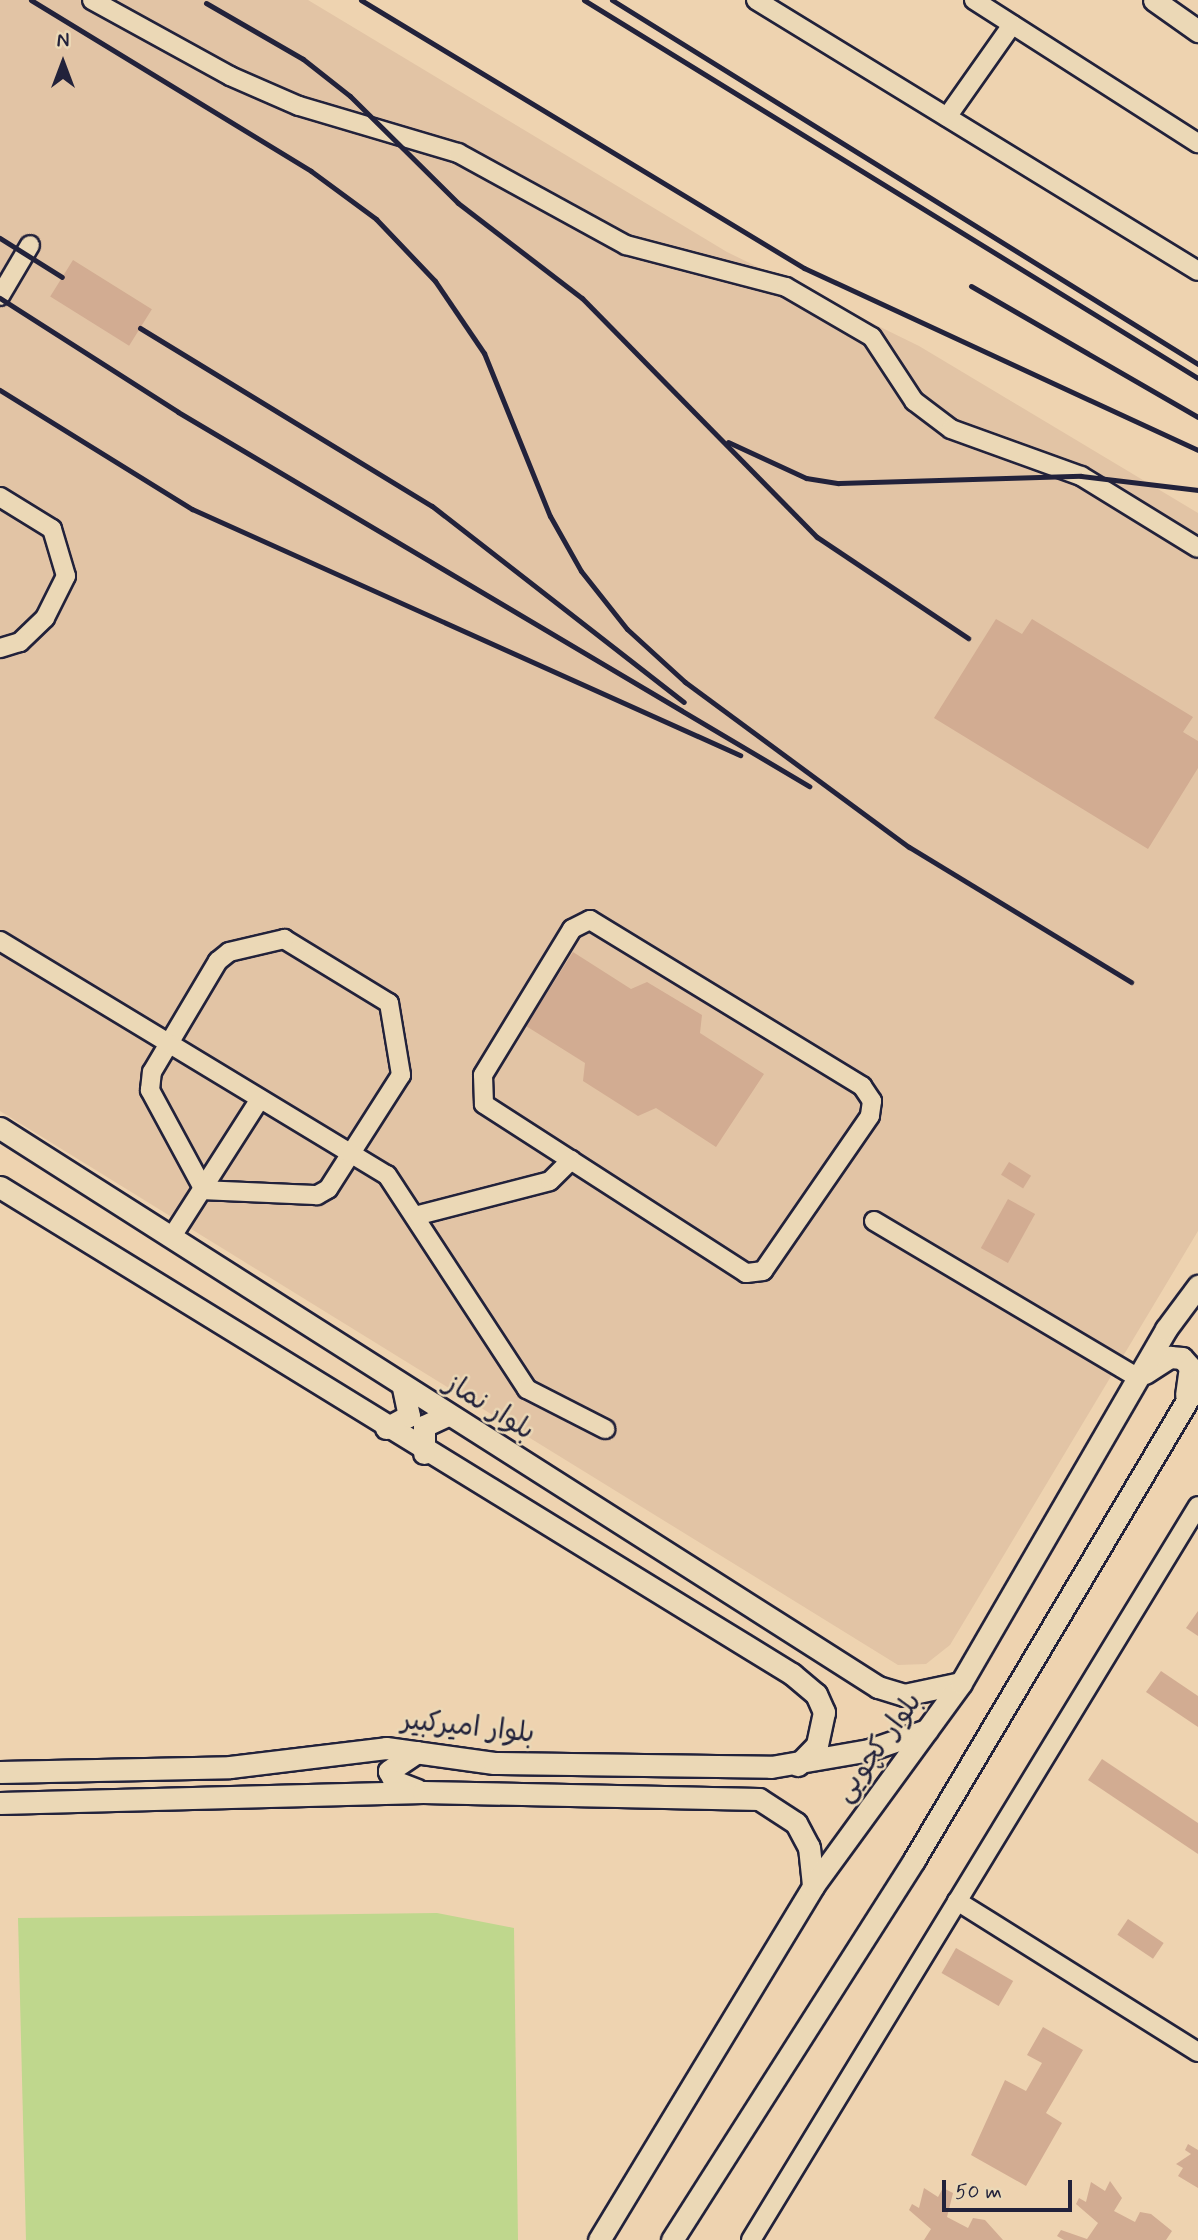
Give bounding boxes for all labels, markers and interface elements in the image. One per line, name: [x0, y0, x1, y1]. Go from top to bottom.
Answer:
north arrow: [28, 28, 98, 98]
text: N: [57, 29, 69, 54]
street label: بلوار نماز: [438, 1367, 540, 1449]
street label: بلوار کچویی: [828, 1687, 930, 1809]
street label: بلوار امیرکبیر: [400, 1704, 536, 1752]
scale bar: [946, 2166, 1076, 2210]
text: 50 m: [955, 2178, 1002, 2206]

